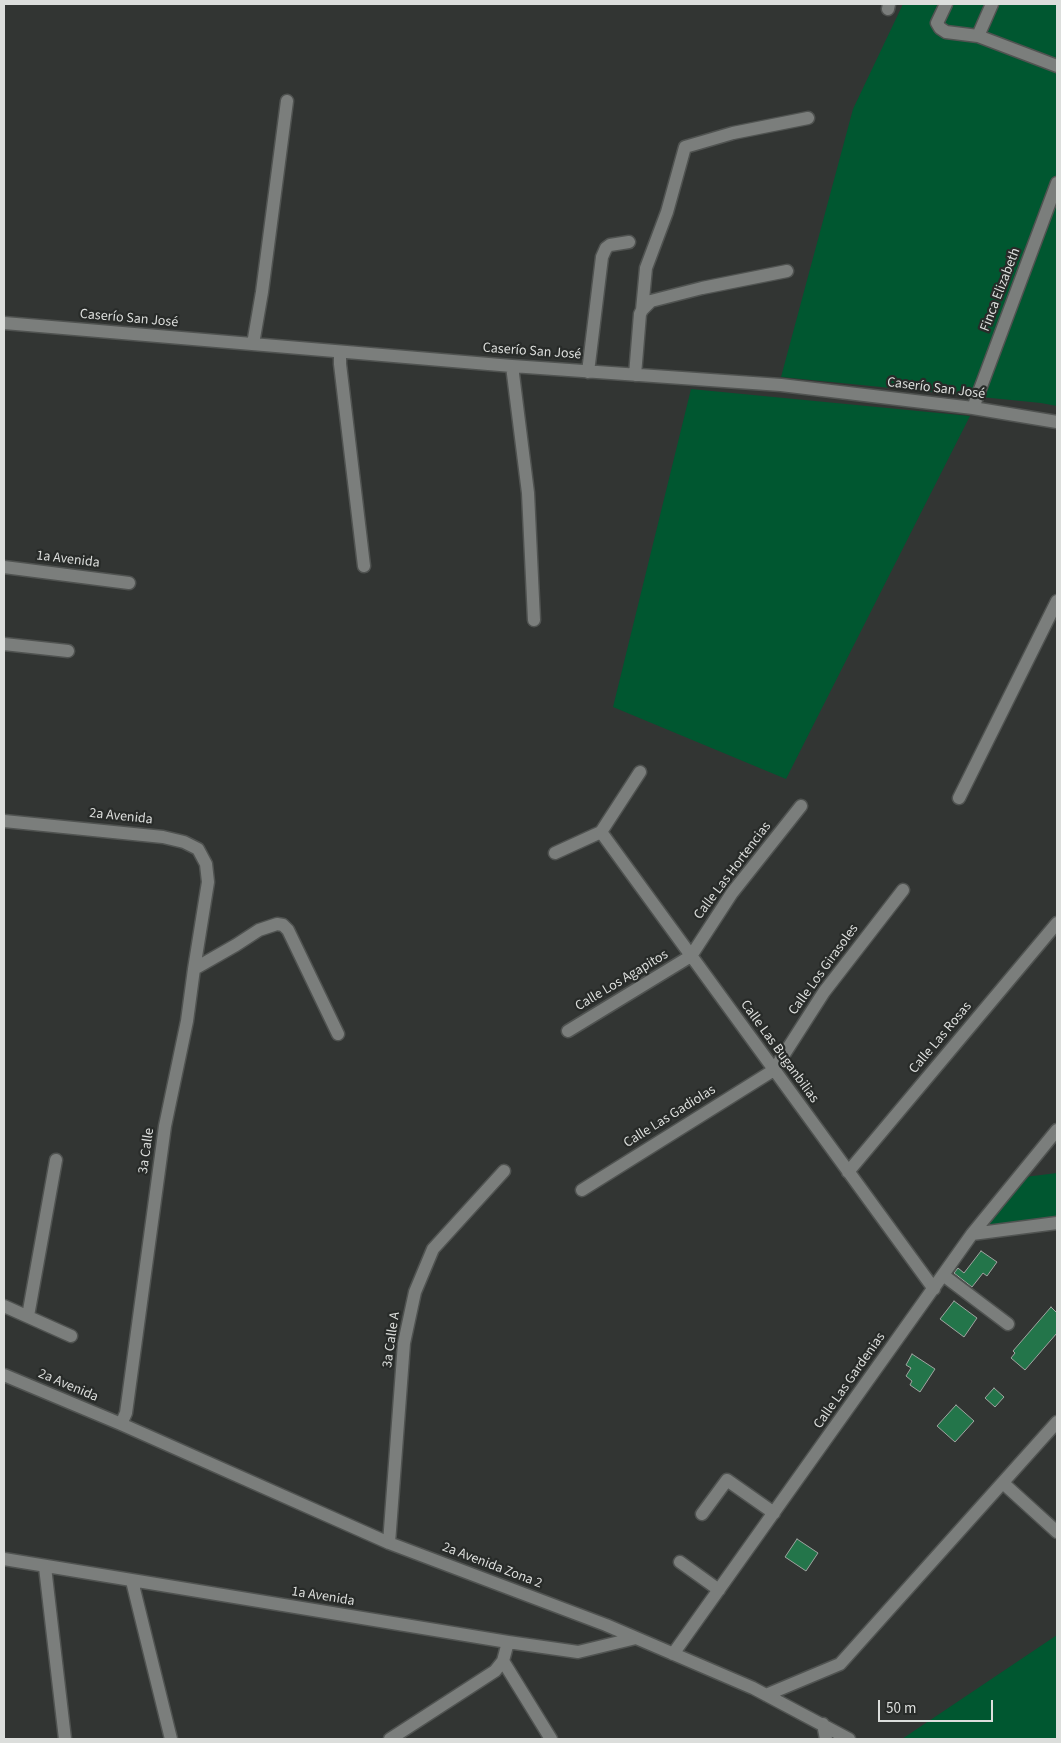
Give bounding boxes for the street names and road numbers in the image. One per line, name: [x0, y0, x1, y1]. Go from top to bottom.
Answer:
street label: Finca Elizabeth: [977, 246, 1025, 334]
street label: Caserío San José: [79, 306, 179, 332]
street label: Caserío San José: [482, 340, 582, 364]
street label: Caserío San José: [886, 375, 986, 403]
street label: 1a Avenida: [35, 548, 101, 572]
street label: 2a Avenida: [88, 805, 154, 829]
street label: Calle Las Hortencias: [691, 819, 775, 923]
street label: Calle Los Girasoles: [785, 921, 863, 1019]
street label: Calle Los Agapitos: [572, 947, 672, 1015]
street label: Calle Las Buganbilias: [736, 997, 822, 1107]
street label: Calle Las Rosas: [906, 999, 976, 1077]
street label: Calle Las Gadiolas: [621, 1082, 719, 1152]
street label: 3a Calle: [135, 1127, 159, 1175]
street label: 3a Calle A: [380, 1311, 404, 1369]
street label: Calle Las Gardenias: [811, 1330, 889, 1432]
street label: 2a Avenida: [35, 1366, 101, 1406]
street label: 2a Avenida Zona 2: [440, 1539, 544, 1593]
street label: 1a Avenida: [290, 1584, 356, 1610]

